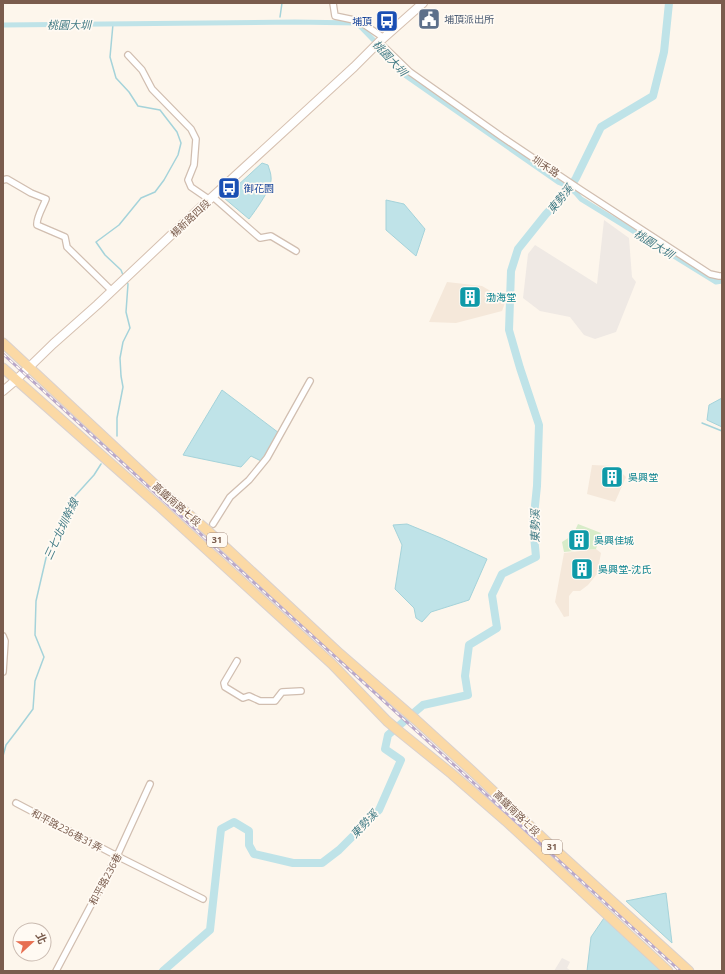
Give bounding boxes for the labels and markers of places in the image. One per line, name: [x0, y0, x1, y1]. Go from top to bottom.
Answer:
public building icon: 埔頂派出所: [416, 6, 442, 32]
bus stop icon: 埔頂: [374, 8, 400, 34]
place label: 埔頂派出所: [444, 12, 494, 26]
place label: 埔頂: [352, 14, 372, 28]
bus stop icon: 御花園: [216, 175, 242, 201]
place label: 御花園: [244, 181, 274, 195]
building icon: 渤海堂: [457, 284, 483, 310]
place label: 渤海堂: [486, 290, 516, 304]
building icon: 吳興堂: [599, 464, 625, 490]
place label: 吳興堂: [628, 470, 658, 484]
building icon: 吳興佳城: [566, 527, 592, 553]
place label: 吳興佳城: [594, 533, 634, 547]
building icon: 吳興堂-沈氏: [569, 556, 595, 582]
place label: 吳興堂-沈氏: [598, 562, 651, 576]

